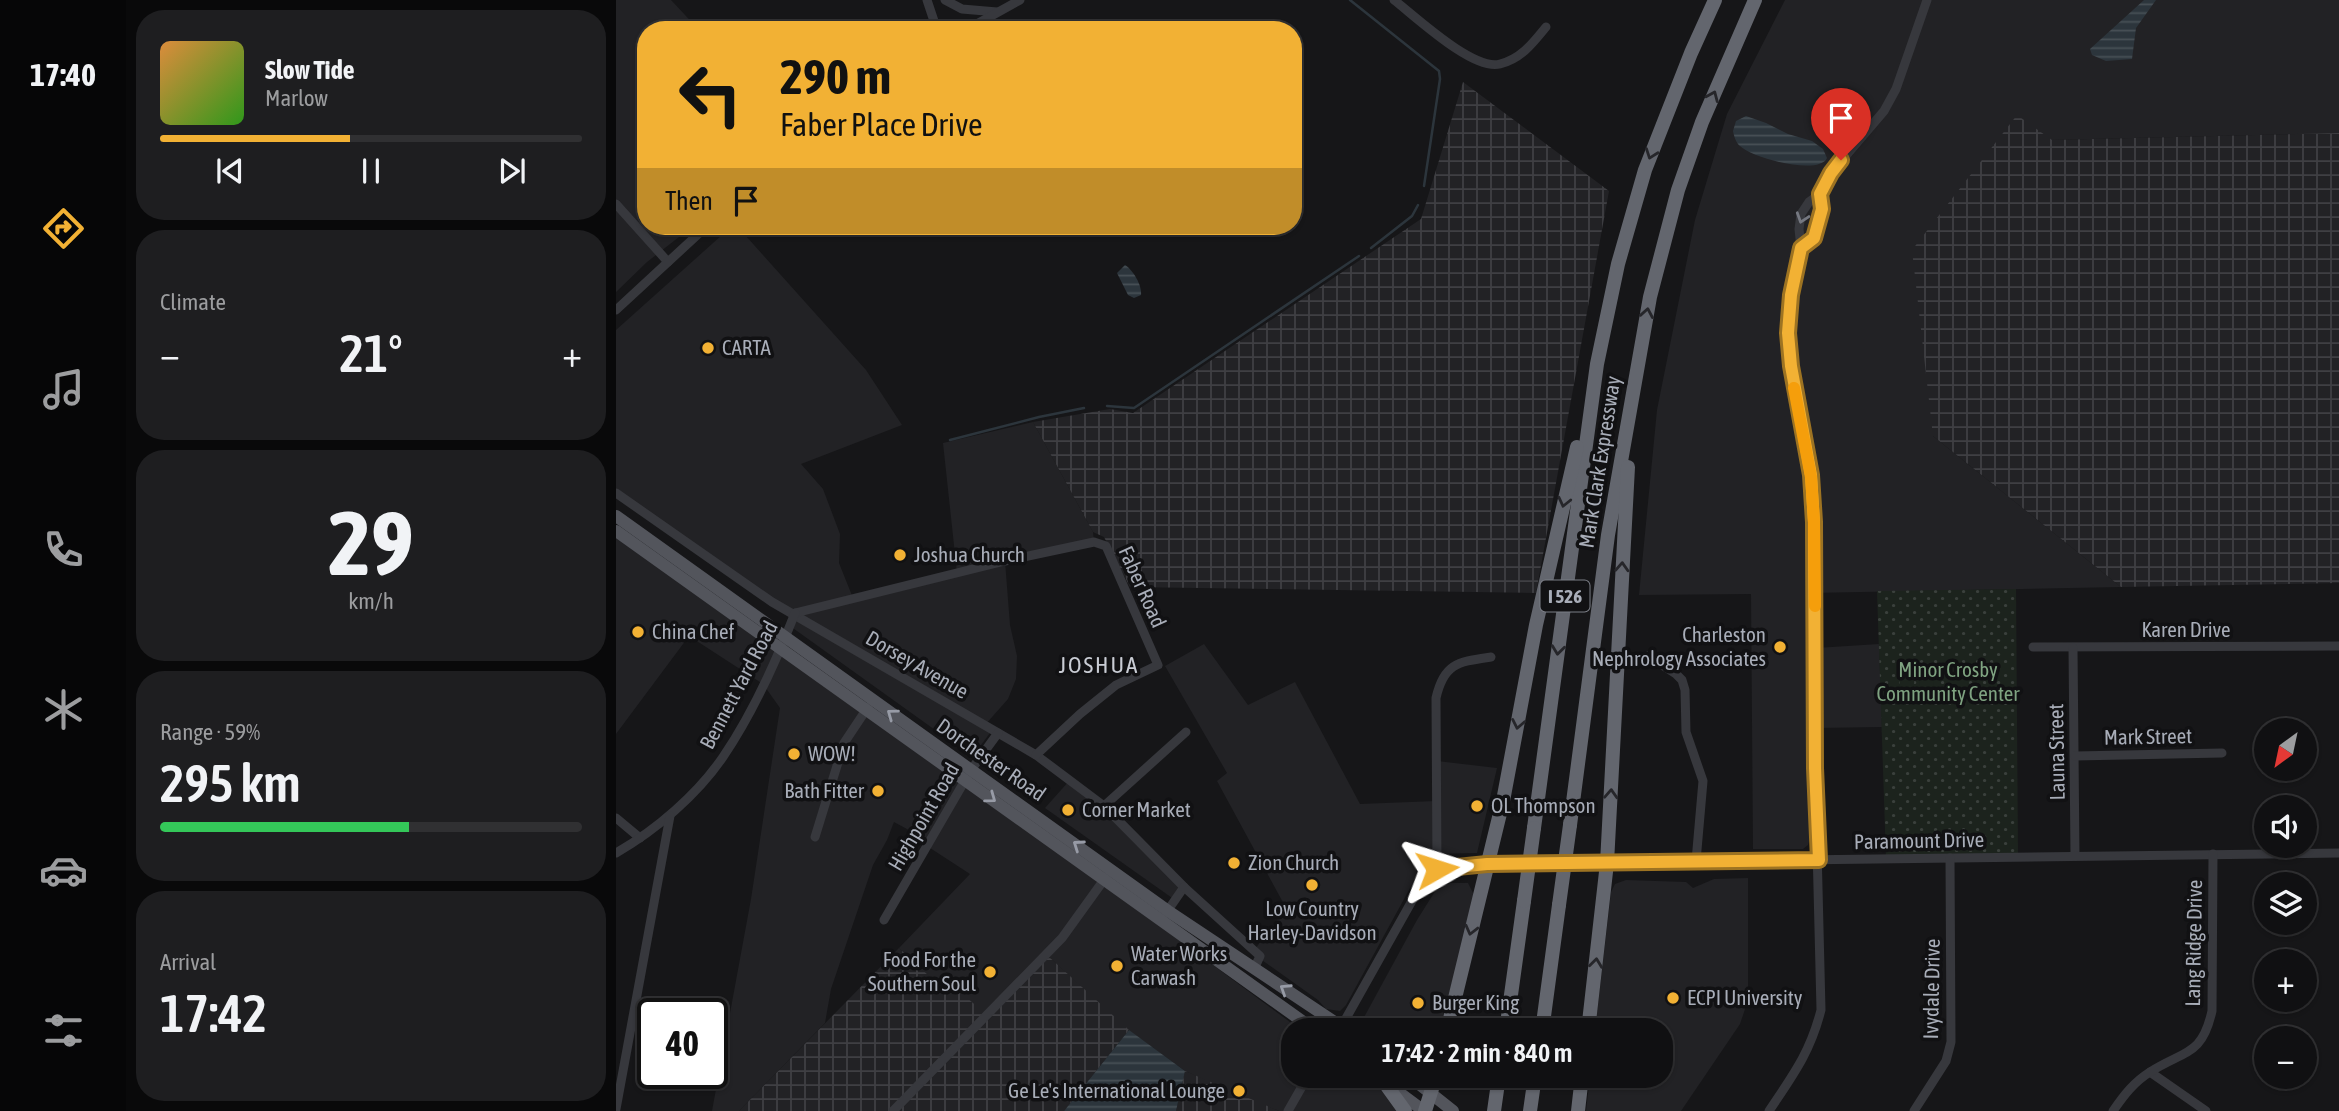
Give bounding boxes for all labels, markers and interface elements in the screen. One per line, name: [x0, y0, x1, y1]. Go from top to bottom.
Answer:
text: 290 m: [780, 48, 891, 104]
icon: left: [665, 49, 756, 140]
text: Slow Tide: [265, 55, 355, 85]
text: 17:40: [30, 56, 96, 93]
text: Marlow: [265, 85, 328, 111]
pin: [1811, 88, 1871, 160]
one-way arrow: [1705, 91, 1719, 104]
icon: arrive: [1822, 99, 1860, 137]
text: Faber Place Drive: [780, 106, 983, 143]
one-way arrow: [1646, 147, 1660, 159]
icon: previous: [211, 152, 249, 190]
icon: pause: [352, 152, 390, 190]
icon: next: [493, 152, 531, 190]
icon: arrive: [727, 182, 765, 220]
text: Then: [665, 186, 713, 216]
icon: directions: [39, 204, 88, 253]
one-way arrow: [1796, 211, 1811, 224]
text: Climate: [160, 289, 226, 315]
one-way arrow: [1639, 307, 1654, 319]
text: 21°: [339, 323, 403, 383]
text: −: [160, 332, 180, 375]
text: +: [562, 332, 582, 375]
place label: CARTA: [722, 335, 772, 359]
marker: CARTA: [700, 340, 716, 356]
icon: music: [39, 365, 88, 414]
street label: Mark Clark Expressway: [1574, 374, 1625, 550]
text: 29: [328, 490, 414, 594]
one-way arrow: [1558, 495, 1573, 507]
icon: phone: [39, 525, 88, 574]
place label: Joshua Church: [914, 542, 1025, 566]
street label: Faber Road: [1114, 542, 1171, 631]
marker: Joshua Church: [892, 547, 908, 563]
one-way arrow: [1614, 561, 1629, 572]
road number: I 526: [1541, 580, 1590, 611]
text: km/h: [348, 588, 394, 614]
street label: Bennett Yard Road: [694, 616, 782, 753]
street label: Karen Drive: [2141, 617, 2231, 641]
place label: China Chef: [652, 619, 734, 643]
place label: Charleston Nephrology Associates: [1592, 622, 1766, 670]
marker: China Chef: [630, 624, 646, 640]
street label: Dorsey Avenue: [862, 625, 973, 703]
marker: Charleston Nephrology Associates: [1772, 639, 1788, 655]
one-way arrow: [1550, 644, 1565, 656]
district label: JOSHUA: [1059, 652, 1139, 678]
park label: Minor Crosby Community Center: [1876, 657, 2020, 705]
icon: climate: [39, 685, 88, 734]
street label: Launa Street: [2043, 703, 2069, 801]
one-way arrow: [887, 710, 900, 722]
street label: Dorchester Road: [933, 713, 1051, 806]
one-way arrow: [1511, 718, 1526, 730]
north arrow: [2254, 718, 2317, 780]
map controls: [2254, 718, 2317, 1089]
text: Range · 59%: [160, 719, 260, 745]
street label: Mark Street: [2104, 723, 2192, 749]
place label: WOW!: [808, 741, 856, 765]
marker: WOW!: [786, 746, 802, 762]
text: 295 km: [160, 753, 301, 813]
street label: Highpoint Road: [883, 758, 964, 875]
place label: Bath Fitter: [784, 778, 865, 802]
marker: Bath Fitter: [870, 783, 886, 799]
one-way arrow: [1603, 789, 1618, 800]
one-way arrow: [983, 790, 996, 802]
place label: OL Thompson: [1491, 793, 1596, 817]
button: sound: [2254, 795, 2317, 858]
place label: Corner Market: [1082, 797, 1191, 821]
marker: OL Thompson: [1469, 798, 1485, 814]
marker: Corner Market: [1060, 802, 1076, 818]
street label: Paramount Drive: [1854, 827, 1984, 853]
position arrow: [1400, 832, 1474, 906]
one-way arrow: [1073, 841, 1086, 853]
icon: car: [39, 846, 88, 895]
place label: Zion Church: [1248, 850, 1339, 874]
marker: Zion Church: [1226, 855, 1242, 871]
button: layers: [2254, 872, 2317, 935]
marker: Low Country Harley-Davidson: [1304, 877, 1320, 893]
street label: Lang Ridge Drive: [2180, 879, 2206, 1007]
place label: Low Country Harley-Davidson: [1247, 896, 1377, 944]
one-way arrow: [1465, 924, 1479, 936]
street label: Ivydale Drive: [1918, 938, 1944, 1040]
place label: Water Works Carwash: [1131, 941, 1227, 989]
place label: Food For the Southern Soul: [868, 947, 976, 995]
text: Arrival: [160, 949, 216, 975]
button: +: [2254, 949, 2317, 1012]
one-way arrow: [1588, 957, 1603, 969]
marker: Water Works Carwash: [1109, 958, 1125, 974]
marker: Food For the Southern Soul: [982, 964, 998, 980]
text: 17:42: [160, 983, 267, 1043]
one-way arrow: [1279, 984, 1292, 997]
place label: ECPI University: [1687, 985, 1803, 1009]
place label: Burger King: [1432, 990, 1519, 1014]
marker: ECPI University: [1665, 990, 1681, 1006]
marker: Burger King: [1410, 995, 1426, 1011]
speed limit sign: 40: [637, 998, 728, 1089]
icon: filters: [39, 1006, 88, 1055]
button: −: [2254, 1026, 2317, 1089]
text: 17:42 · 2 min · 840 m: [1382, 1038, 1572, 1068]
place label: Ge Le's International Lounge: [1008, 1078, 1225, 1102]
marker: Ge Le's International Lounge: [1231, 1083, 1247, 1099]

